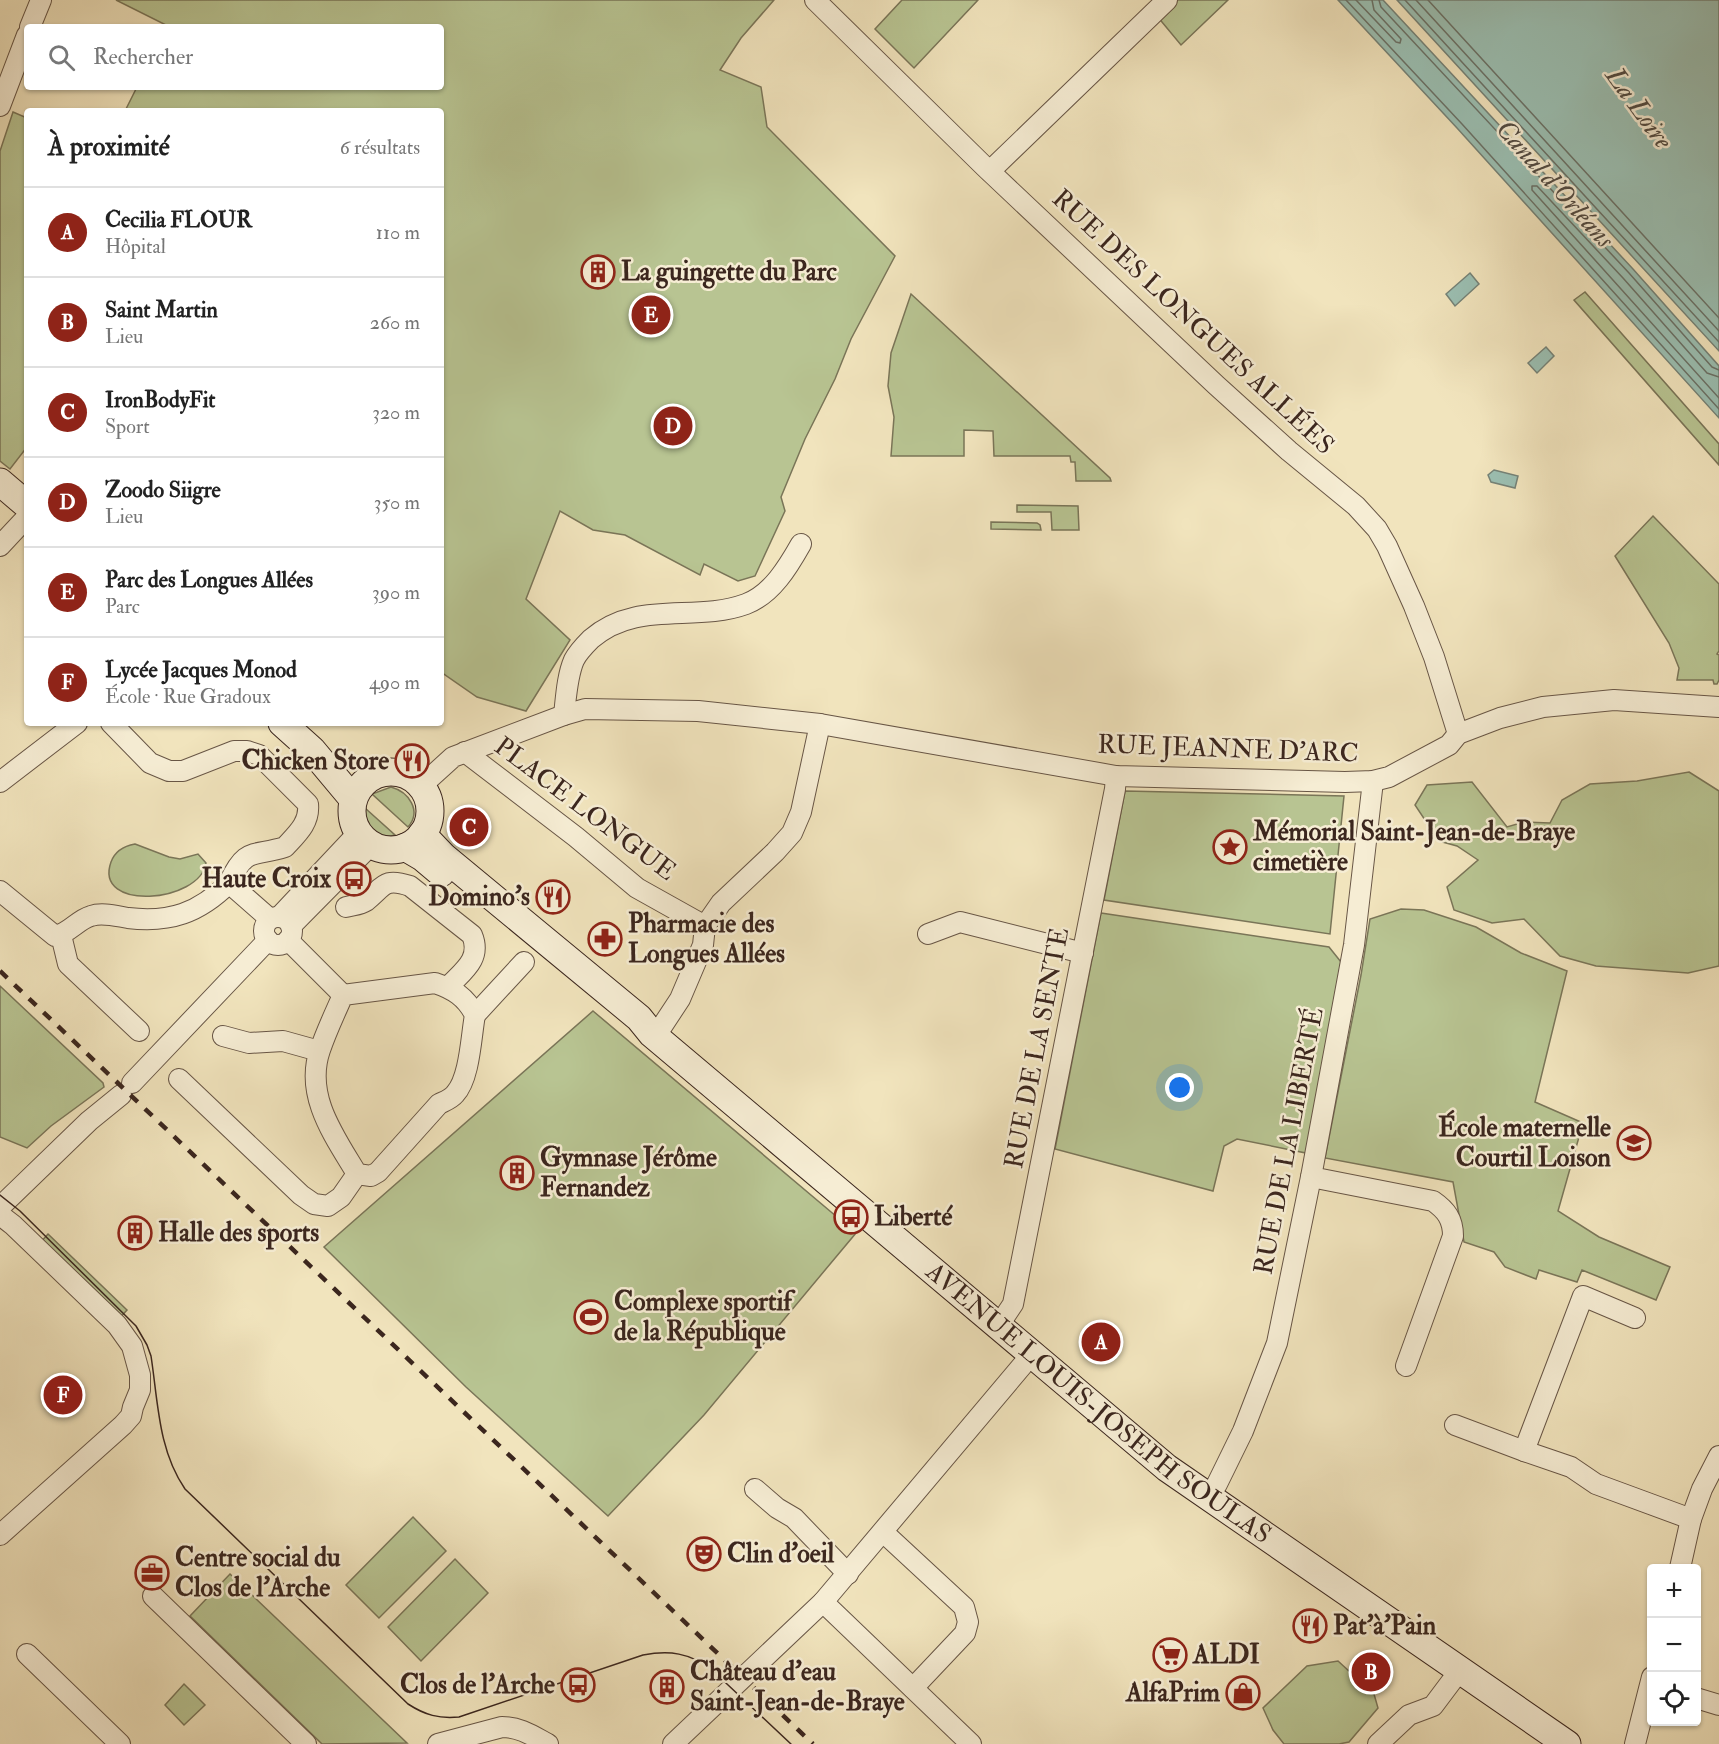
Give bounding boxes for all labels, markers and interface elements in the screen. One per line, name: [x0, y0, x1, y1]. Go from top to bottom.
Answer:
search box: [24, 24, 444, 90]
icon: search: [45, 41, 78, 74]
text: Rechercher: [93, 43, 193, 71]
water label: La Loire: [1598, 60, 1680, 156]
water label: Canal d'Orléans: [1489, 113, 1622, 255]
text: À proximité: [48, 131, 170, 163]
text: 6 résultats: [340, 135, 420, 160]
street label: RUE DES LONGUES ALLÉES: [1045, 181, 1342, 461]
text: Cecilia FLOUR: [105, 206, 252, 234]
text: A: [61, 220, 74, 245]
text: 110 m: [376, 220, 420, 245]
text: Hôpital: [105, 234, 166, 259]
building icon: La guingette du Parc: [580, 254, 616, 290]
place label: La guingette du Parc: [621, 256, 837, 289]
pin: E: [632, 292, 670, 338]
text: Saint Martin: [105, 296, 218, 324]
text: B: [61, 310, 74, 335]
text: 260 m: [370, 310, 420, 335]
text: Lieu: [105, 324, 143, 349]
text: IronBodyFit: [105, 386, 215, 414]
text: C: [60, 400, 75, 425]
text: 320 m: [372, 400, 420, 425]
pin: D: [654, 404, 692, 448]
text: Sport: [105, 414, 150, 439]
text: Zoodo Siigre: [105, 476, 221, 504]
text: D: [59, 490, 76, 515]
text: 350 m: [374, 490, 420, 515]
text: Lieu: [105, 504, 143, 529]
text: Parc des Longues Allées: [105, 566, 313, 594]
text: E: [60, 580, 75, 605]
text: 390 m: [372, 580, 420, 605]
text: Parc: [105, 594, 140, 619]
text: Lycée Jacques Monod: [105, 656, 297, 684]
text: F: [61, 670, 74, 695]
text: 490 m: [369, 670, 420, 695]
text: École · Rue Gradoux: [105, 684, 271, 709]
street label: RUE JEANNE D'ARC: [1097, 728, 1359, 770]
street label: PLACE LONGUE: [488, 730, 682, 888]
restaurant icon: Chicken Store: [394, 743, 430, 779]
place label: Chicken Store: [241, 745, 389, 777]
pin: C: [450, 804, 488, 850]
place label: Mémorial Saint-Jean-de-Braye cimetière: [1252, 816, 1575, 878]
place icon: Mémorial Saint-Jean-de-Braye cimetière: [1212, 829, 1248, 865]
bus stop icon: Haute Croix: [336, 861, 372, 897]
place label: Haute Croix: [202, 863, 331, 895]
restaurant icon: Domino's: [535, 879, 571, 915]
place label: Domino's: [428, 881, 530, 913]
place label: Pharmacie des Longues Allées: [628, 908, 785, 971]
pharmacy icon: Pharmacie des Longues Allées: [587, 921, 623, 957]
street label: RUE DE LA SENTE: [998, 925, 1076, 1171]
street label: RUE DE LA LIBERTÉ: [1245, 1004, 1331, 1277]
your location: [1165, 1073, 1194, 1102]
place label: École maternelle Courtil Loison: [1438, 1109, 1612, 1174]
school or university icon: École maternelle Courtil Loison: [1616, 1125, 1652, 1161]
place label: Gymnase Jérôme Fernandez: [540, 1142, 717, 1204]
building icon: Gymnase Jérôme Fernandez: [499, 1155, 535, 1191]
bus stop icon: Liberté: [833, 1199, 869, 1235]
place label: Liberté: [874, 1201, 953, 1233]
building icon: Halle des sports: [117, 1215, 153, 1251]
place label: Halle des sports: [158, 1217, 319, 1250]
street label: AVENUE LOUIS-JOSEPH SOULAS: [922, 1255, 1278, 1551]
place label: Complexe sportif de la République: [614, 1286, 796, 1349]
sports icon: Complexe sportif de la République: [573, 1299, 609, 1335]
pin: A: [1082, 1320, 1120, 1364]
pin: F: [44, 1372, 82, 1418]
theatre icon: Clin d'oeil: [686, 1536, 722, 1572]
place label: Clin d'oeil: [727, 1538, 835, 1570]
place label: Centre social du Clos de l’Arche: [175, 1542, 341, 1604]
office icon: Centre social du Clos de l’Arche: [134, 1555, 170, 1591]
map controls: [1647, 1564, 1701, 1726]
button: +: [1647, 1564, 1701, 1618]
restaurant icon: Pat'à'Pain: [1292, 1608, 1328, 1644]
place label: Pat'à'Pain: [1333, 1610, 1437, 1642]
button: −: [1647, 1618, 1701, 1672]
supermarket icon: ALDI: [1152, 1637, 1188, 1673]
place label: ALDI: [1192, 1639, 1260, 1671]
pin: B: [1352, 1650, 1390, 1694]
place label: Château d'eau Saint-Jean-de-Braye: [690, 1656, 905, 1719]
bus stop icon: Clos de l'Arche: [560, 1667, 596, 1703]
place label: Clos de l'Arche: [400, 1669, 555, 1701]
building icon: Château d'eau Saint-Jean-de-Braye: [649, 1669, 685, 1705]
button: locate: [1647, 1672, 1701, 1726]
shop icon: AlfaPrim: [1225, 1675, 1261, 1711]
place label: AlfaPrim: [1125, 1677, 1221, 1709]

